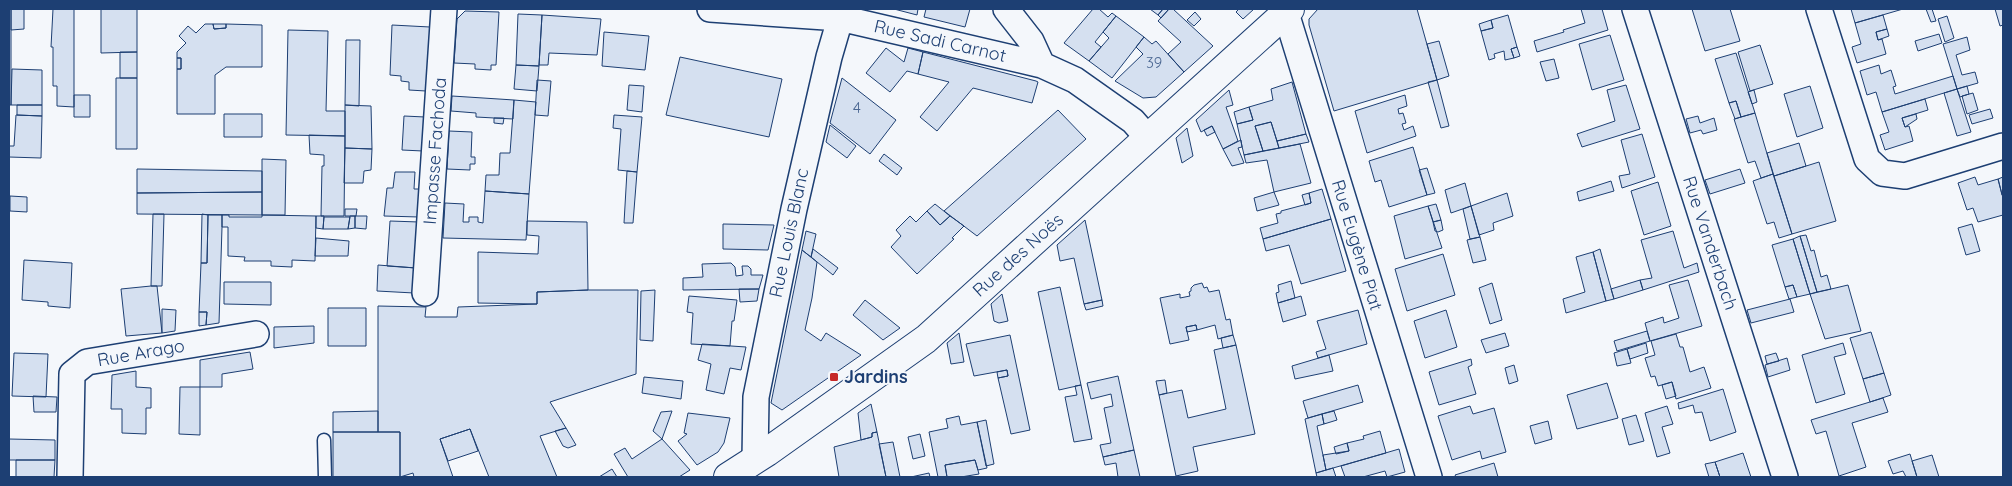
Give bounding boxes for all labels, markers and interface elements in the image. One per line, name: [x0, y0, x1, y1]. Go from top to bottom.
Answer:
street label: Rue Sadi Carnot: [872, 14, 1008, 67]
house number: 39: [1146, 53, 1162, 72]
street label: Impasse Fachoda: [418, 77, 451, 225]
house number: 4: [853, 98, 861, 117]
street label: Rue Louis Blanc: [764, 166, 813, 300]
street label: Rue Vanderbach: [1678, 173, 1743, 313]
street label: Rue Eugène Piat: [1327, 177, 1388, 313]
street label: Rue des Noës: [968, 208, 1068, 301]
street label: Rue Arago: [95, 334, 186, 371]
place label: Jardins: [844, 365, 908, 388]
marker: Jardins: [828, 371, 840, 383]

